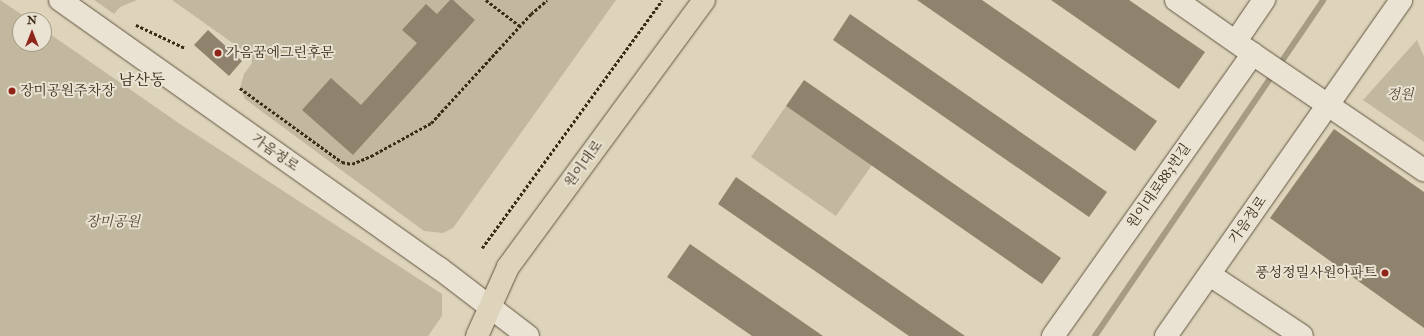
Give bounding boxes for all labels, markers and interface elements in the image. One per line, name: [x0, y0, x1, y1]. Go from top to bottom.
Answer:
north arrow: [12, 12, 52, 52]
text: N: [27, 14, 37, 27]
place label: 가음꿈에그린후문: [226, 45, 334, 61]
marker: 가음꿈에그린후문: [213, 48, 223, 58]
district label: 남산동: [119, 70, 165, 90]
place label: 장미공원주차장: [20, 83, 115, 99]
marker: 장미공원주차장: [7, 86, 17, 96]
park label: 정원: [1386, 87, 1414, 103]
street label: 가음정로: [248, 131, 302, 175]
street label: 원이대로: [561, 137, 607, 191]
street label: 원이대로883번길: [1124, 140, 1194, 232]
street label: 가음정로: [1226, 193, 1270, 247]
park label: 장미공원: [86, 214, 140, 230]
place label: 풍성정밀사원아파트: [1255, 265, 1377, 281]
marker: 풍성정밀사원아파트: [1380, 268, 1390, 278]

